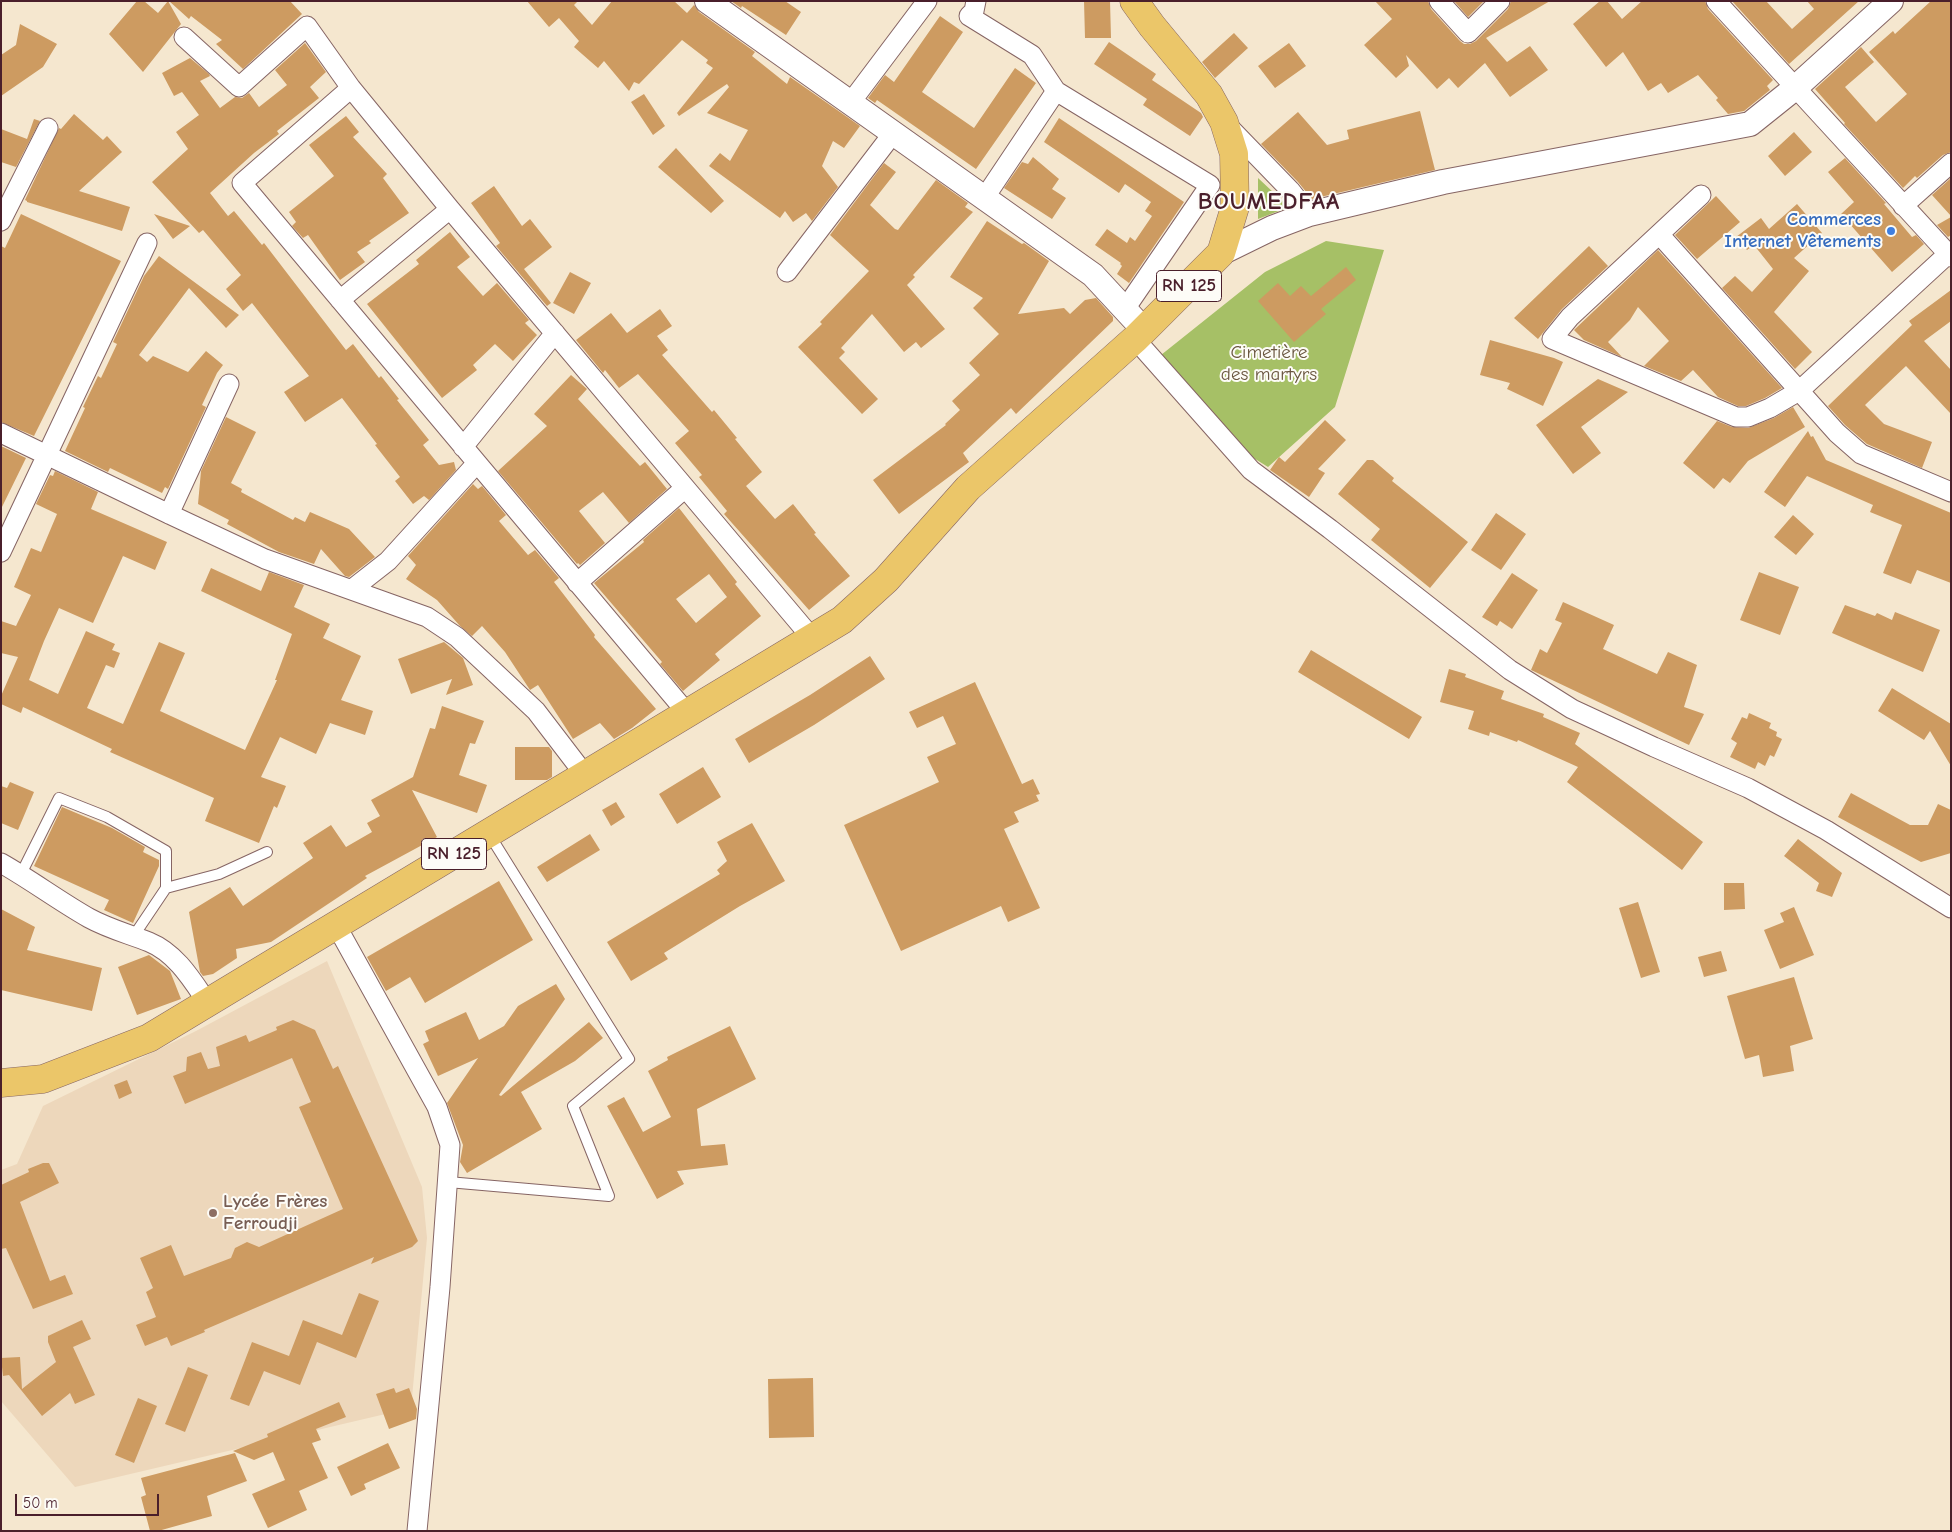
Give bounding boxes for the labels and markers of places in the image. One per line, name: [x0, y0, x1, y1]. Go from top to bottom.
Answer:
place label: Commerces Internet Vêtements: [1724, 209, 1881, 253]
marker: Commerces Internet Vêtements: [1885, 225, 1897, 237]
place label: Lycée Frères Ferroudji: [223, 1191, 327, 1235]
marker: Lycée Frères Ferroudji: [207, 1207, 219, 1219]

